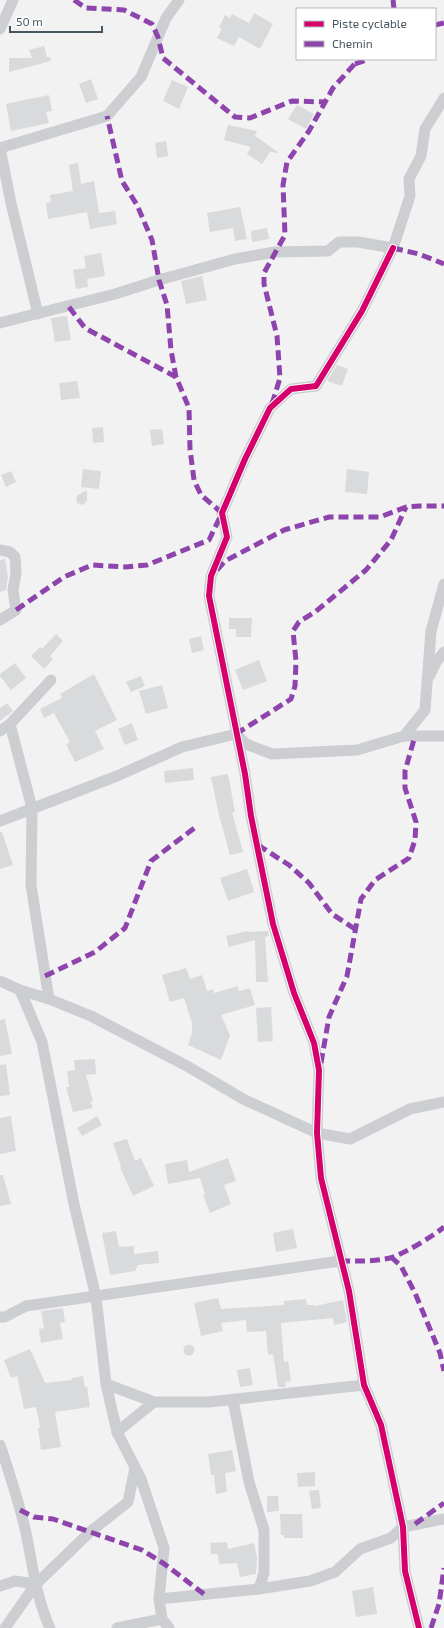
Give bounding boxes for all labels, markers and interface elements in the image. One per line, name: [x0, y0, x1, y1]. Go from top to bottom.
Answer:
scale bar: [10, 8, 102, 34]
legend: [296, 8, 436, 60]
text: 50 m: [16, 14, 43, 28]
text: Piste cyclable: [332, 16, 407, 30]
text: Chemin: [332, 36, 373, 50]

